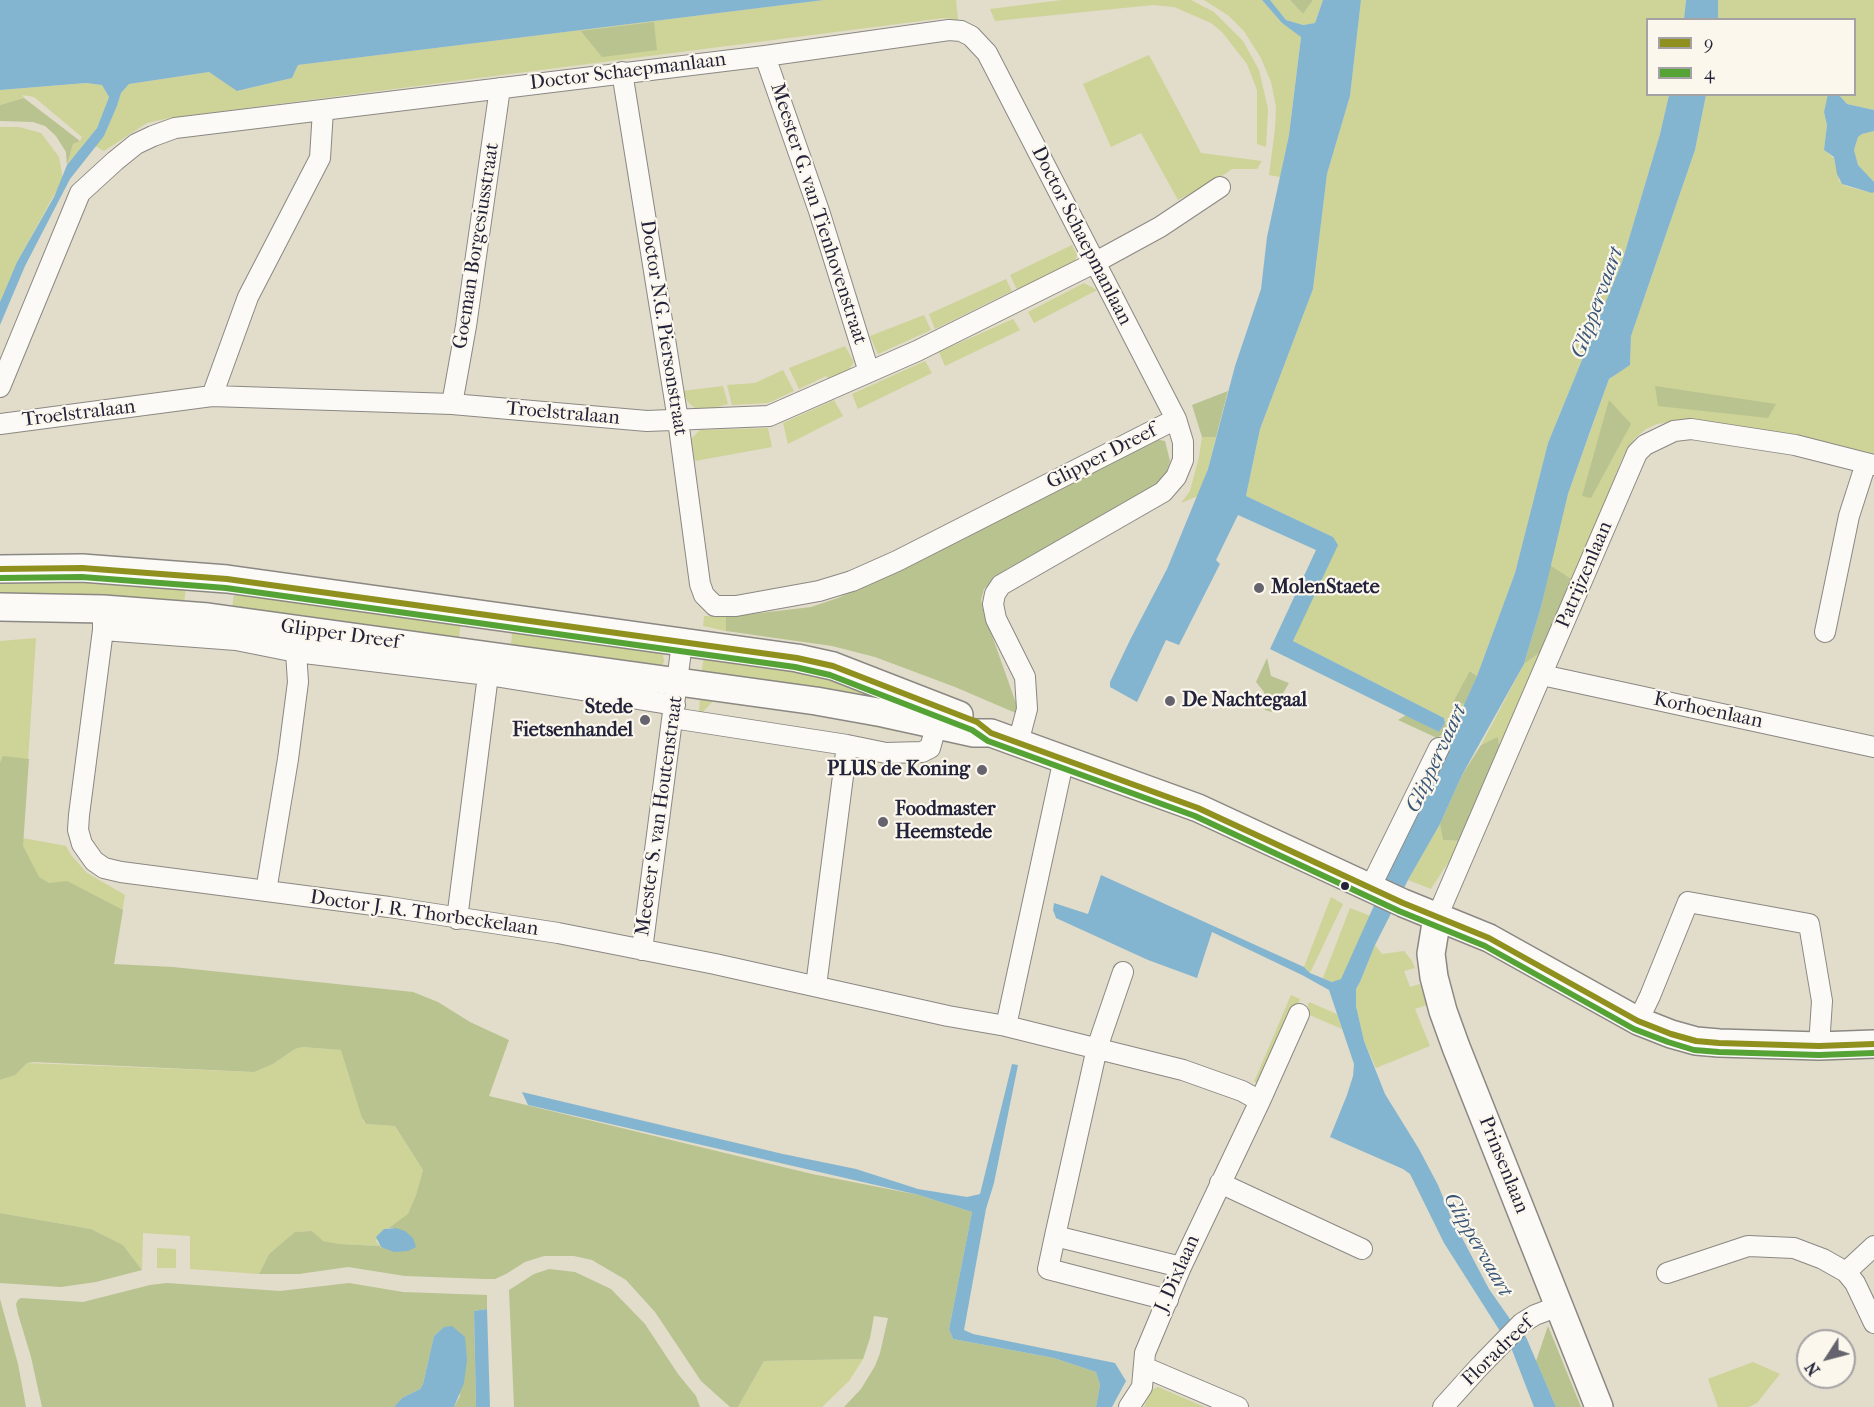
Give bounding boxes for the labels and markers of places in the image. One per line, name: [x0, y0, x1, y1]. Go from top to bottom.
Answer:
place label: MolenStaete: [1271, 576, 1380, 600]
marker: MolenStaete: [1252, 581, 1266, 595]
place label: De Nachtegaal: [1182, 689, 1307, 713]
marker: De Nachtegaal: [1163, 694, 1177, 708]
place label: Stede Fietsenhandel: [512, 696, 633, 743]
marker: Stede Fietsenhandel: [638, 713, 652, 727]
place label: PLUS de Koning: [827, 758, 970, 782]
marker: PLUS de Koning: [975, 763, 989, 777]
place label: Foodmaster Heemstede: [895, 798, 996, 845]
marker: Foodmaster Heemstede: [876, 815, 890, 829]
unlabelled marker: [1339, 880, 1351, 892]

